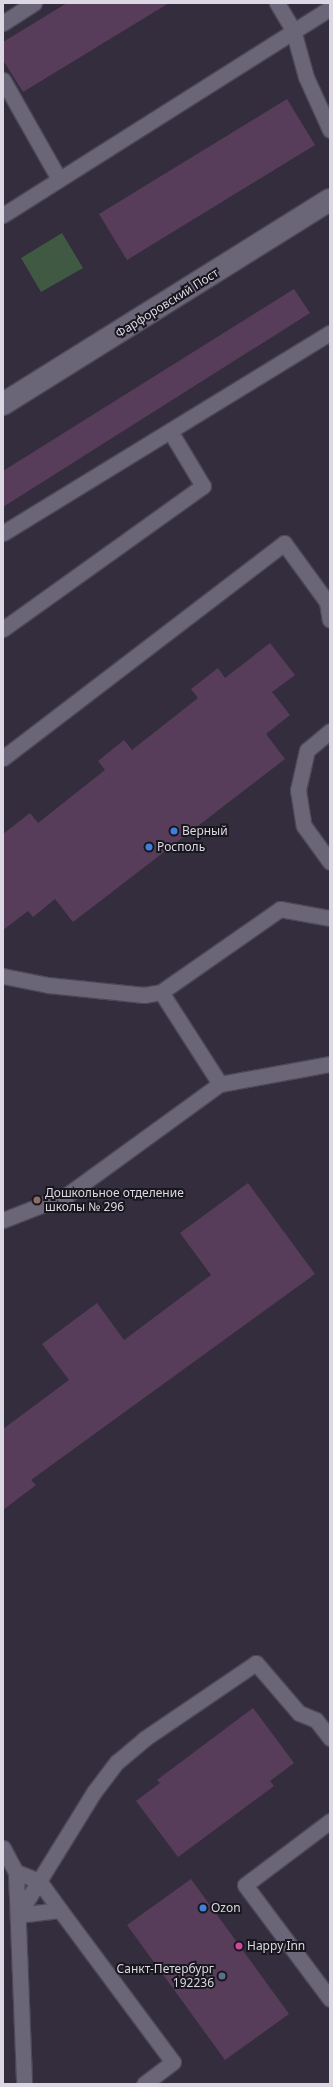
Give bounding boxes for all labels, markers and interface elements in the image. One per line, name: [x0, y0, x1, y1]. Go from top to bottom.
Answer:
street label: Фарфоровский Пост: [113, 265, 221, 341]
place label: Верный: [182, 824, 228, 838]
marker: Верный: [169, 826, 179, 836]
place label: Росполь: [157, 840, 205, 854]
marker: Росполь: [144, 842, 154, 852]
place label: Дошкольное отделение школы № 296: [45, 1186, 184, 1214]
marker: Дошкольное отделение школы № 296: [32, 1195, 42, 1205]
place label: Ozon: [211, 1901, 241, 1915]
marker: Ozon: [198, 1903, 208, 1913]
place label: Happy Inn: [247, 1939, 305, 1953]
marker: Happy Inn: [234, 1941, 244, 1951]
place label: Санкт-Петербург 192236: [117, 1962, 214, 1990]
marker: Санкт-Петербург 192236: [217, 1971, 227, 1981]

